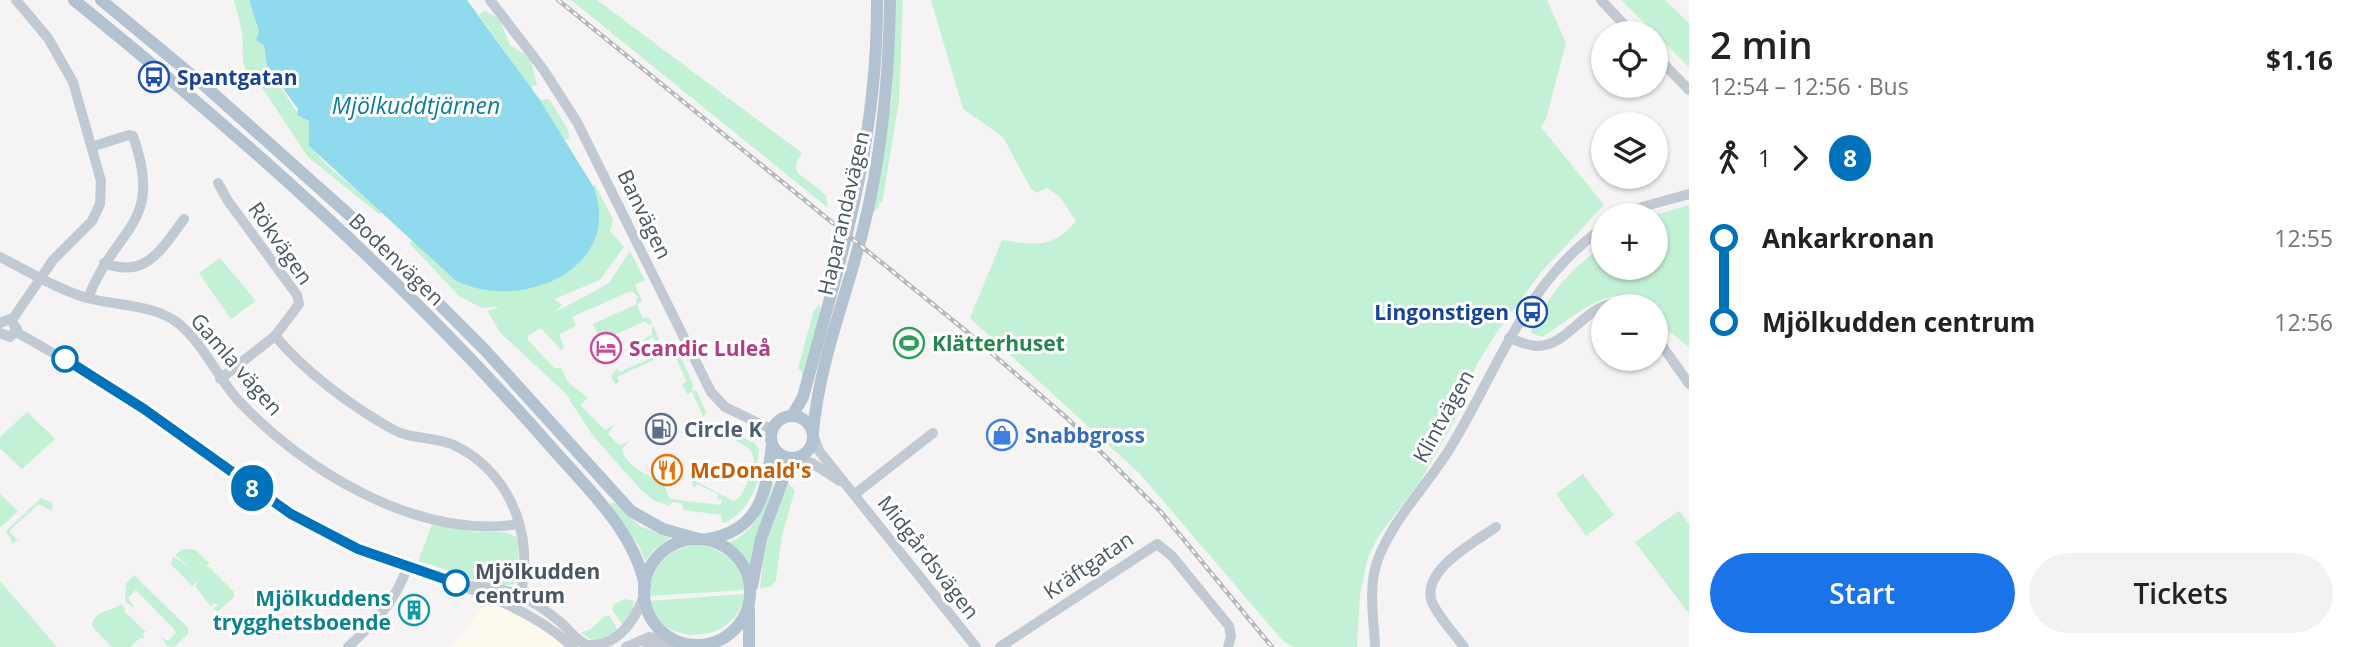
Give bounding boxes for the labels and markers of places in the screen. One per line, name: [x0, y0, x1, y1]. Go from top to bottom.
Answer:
bus stop icon: Spantgatan: [137, 60, 171, 94]
place label: Spantgatan: [177, 63, 298, 91]
bus stop icon: Lingonstigen: [1515, 295, 1549, 329]
place label: Lingonstigen: [1374, 298, 1509, 326]
sports icon: Klätterhuset: [892, 326, 926, 360]
place label: Klätterhuset: [932, 329, 1065, 357]
hotel icon: Scandic Luleå: [589, 331, 623, 365]
place label: Scandic Luleå: [629, 334, 771, 362]
unlabelled marker: [52, 346, 78, 372]
fuel station icon: Circle K: [644, 412, 678, 446]
place label: Circle K: [684, 415, 762, 443]
shop icon: Snabbgross: [985, 418, 1019, 452]
place label: Snabbgross: [1025, 421, 1145, 449]
restaurant icon: McDonald's: [650, 453, 684, 487]
place label: McDonald's: [690, 456, 811, 484]
place label: Mjölkudden centrum: [475, 557, 600, 609]
marker: Mjölkudden centrum: [443, 570, 469, 596]
place label: Mjölkuddens trygghetsboende: [213, 584, 391, 636]
building icon: Mjölkuddens trygghetsboende: [397, 593, 431, 627]

